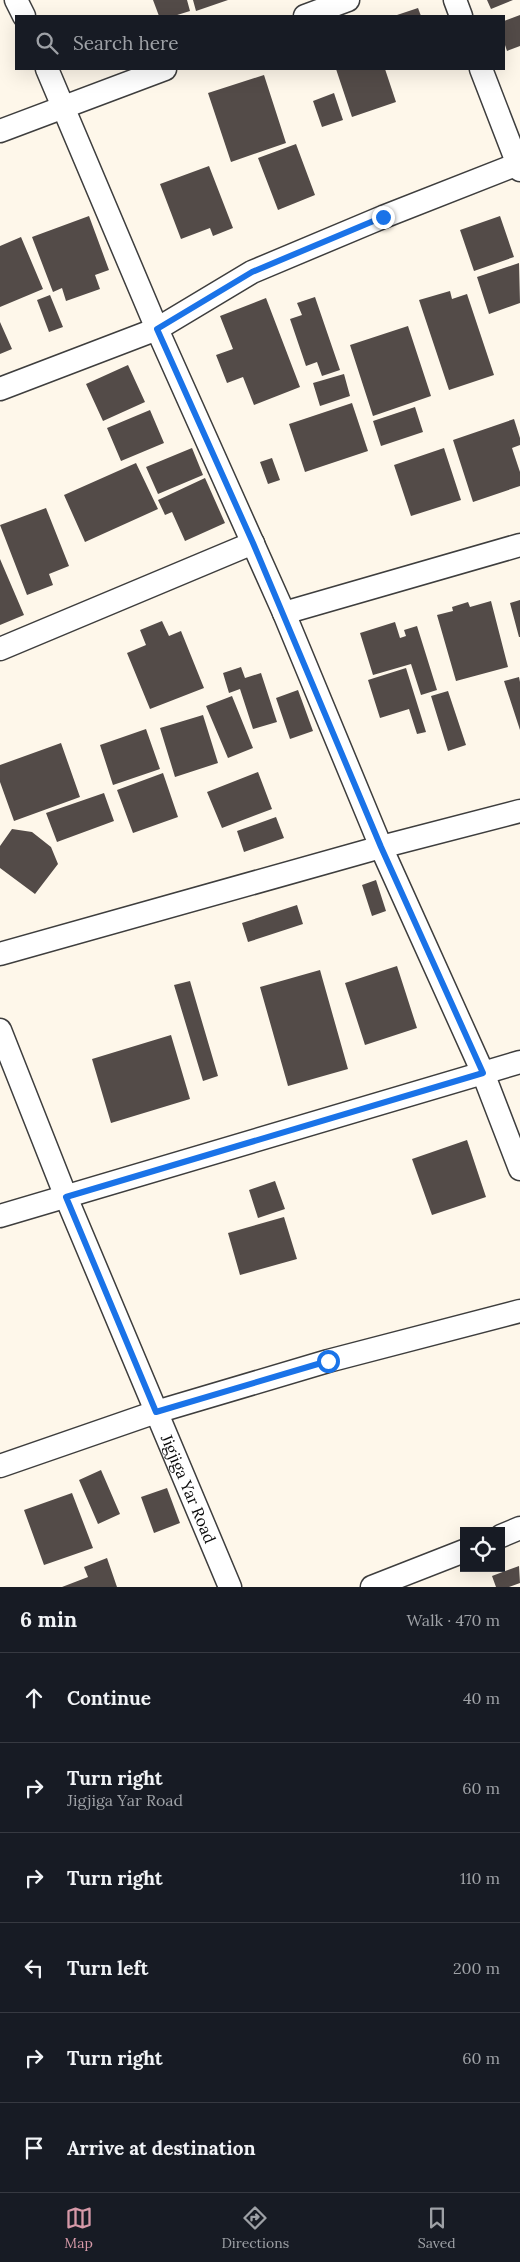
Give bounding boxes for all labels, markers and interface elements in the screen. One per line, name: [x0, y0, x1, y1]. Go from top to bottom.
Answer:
search box: [15, 15, 505, 70]
icon: search: [33, 29, 61, 57]
text: Search here: [73, 31, 179, 55]
route end: [372, 206, 395, 229]
route start: [317, 1350, 340, 1373]
street label: Jigjiga Yar Road: [157, 1430, 221, 1547]
map controls: [460, 1527, 505, 1572]
button: locate: [460, 1527, 505, 1572]
text: 6 min: [20, 1606, 77, 1633]
text: Walk · 470 m: [407, 1610, 500, 1630]
icon: ahead: [20, 1684, 48, 1712]
text: Continue: [67, 1686, 151, 1710]
text: 40 m: [463, 1688, 500, 1708]
text: Turn right: [67, 1766, 163, 1790]
icon: right: [20, 1774, 48, 1802]
text: 60 m: [462, 1778, 500, 1798]
text: Jigjiga Yar Road: [67, 1790, 183, 1810]
icon: right: [20, 1864, 48, 1892]
text: Turn right: [67, 1866, 163, 1890]
text: 110 m: [460, 1868, 500, 1888]
icon: left: [20, 1954, 48, 1982]
text: Turn left: [67, 1956, 148, 1980]
text: 200 m: [453, 1958, 500, 1978]
icon: right: [20, 2044, 48, 2072]
text: Turn right: [67, 2046, 163, 2070]
text: 60 m: [462, 2048, 500, 2068]
icon: arrive: [20, 2134, 48, 2162]
text: Arrive at destination: [67, 2136, 256, 2160]
tab: Map: [64, 2204, 93, 2252]
tab: Directions: [221, 2204, 289, 2252]
tab: Saved: [418, 2204, 456, 2252]

